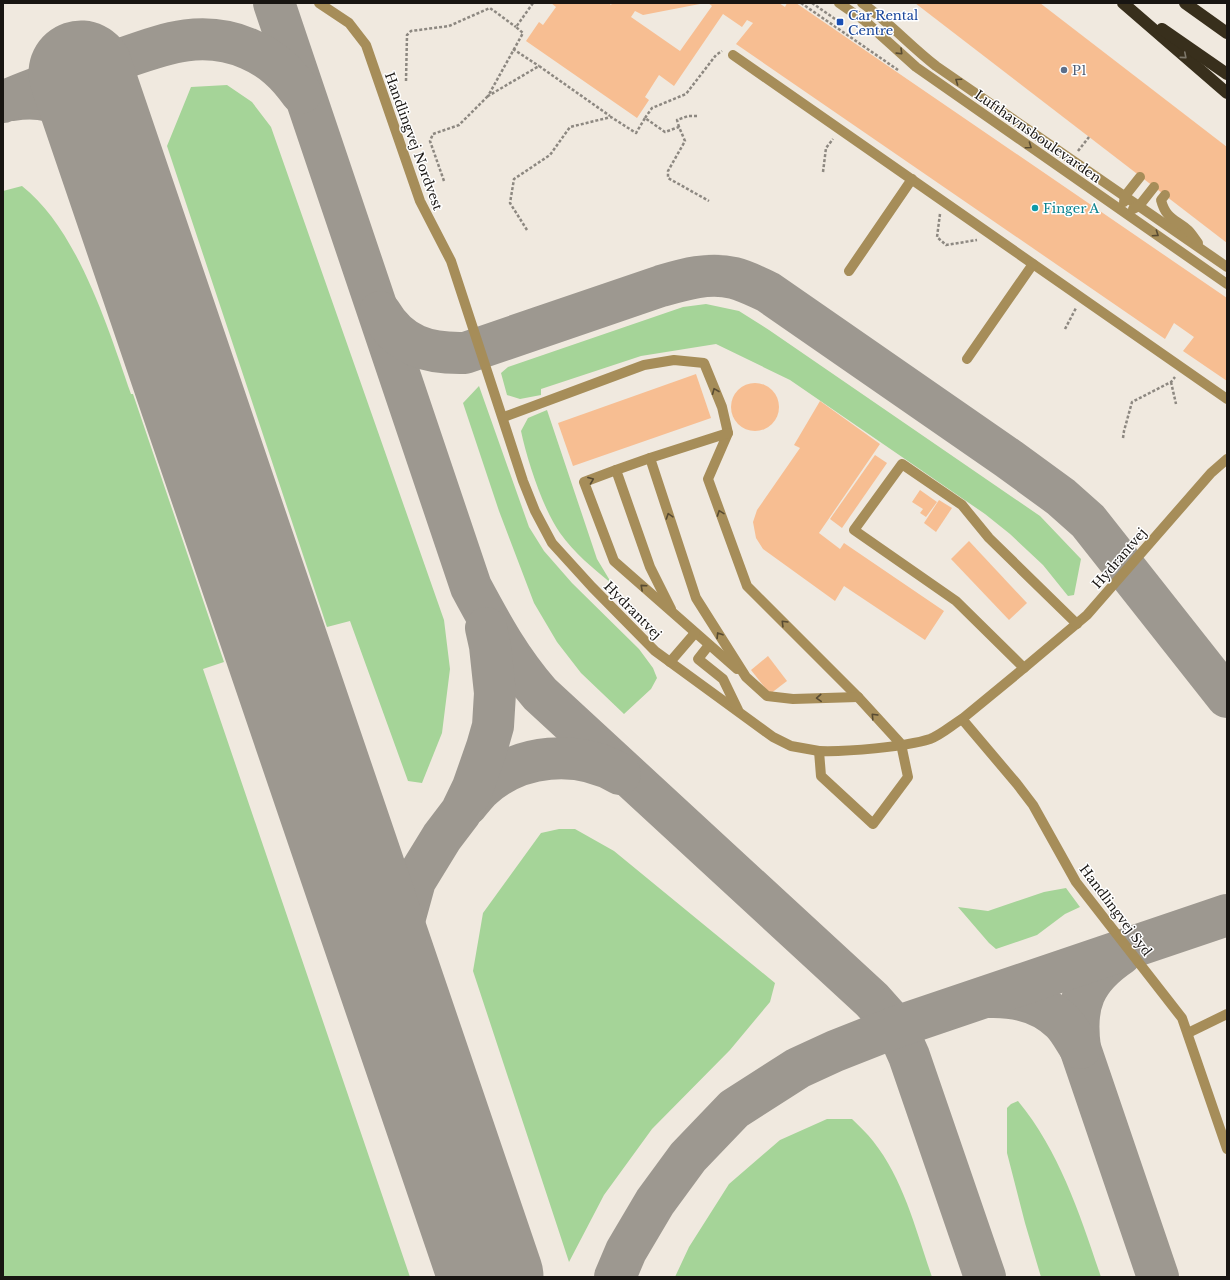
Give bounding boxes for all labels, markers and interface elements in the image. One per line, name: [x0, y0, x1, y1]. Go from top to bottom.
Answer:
place label: Car Rental Centre: [848, 7, 918, 39]
marker: Car Rental Centre: [835, 17, 845, 27]
one-way arrow: [895, 47, 903, 55]
one-way arrow: [1179, 52, 1186, 59]
place label: P1: [1072, 62, 1087, 79]
marker: P1: [1059, 65, 1069, 75]
street label: Handlingvej Nordvest: [381, 70, 446, 213]
one-way arrow: [955, 78, 962, 86]
street label: Lufthavnsboulevarden: [971, 86, 1104, 187]
one-way arrow: [1025, 141, 1032, 148]
place label: Finger A: [1043, 200, 1100, 217]
marker: Finger A: [1030, 203, 1040, 213]
one-way arrow: [1152, 229, 1159, 237]
one-way arrow: [712, 388, 720, 395]
one-way arrow: [587, 476, 594, 484]
one-way arrow: [717, 509, 725, 516]
one-way arrow: [665, 512, 674, 519]
street label: Hydrantvej: [1088, 525, 1150, 592]
street label: Hydrantvej: [600, 578, 665, 643]
one-way arrow: [640, 584, 648, 592]
one-way arrow: [781, 620, 789, 628]
one-way arrow: [717, 632, 724, 639]
one-way arrow: [816, 694, 822, 702]
one-way arrow: [872, 713, 879, 721]
street label: Handlingvej Syd: [1076, 861, 1156, 960]

